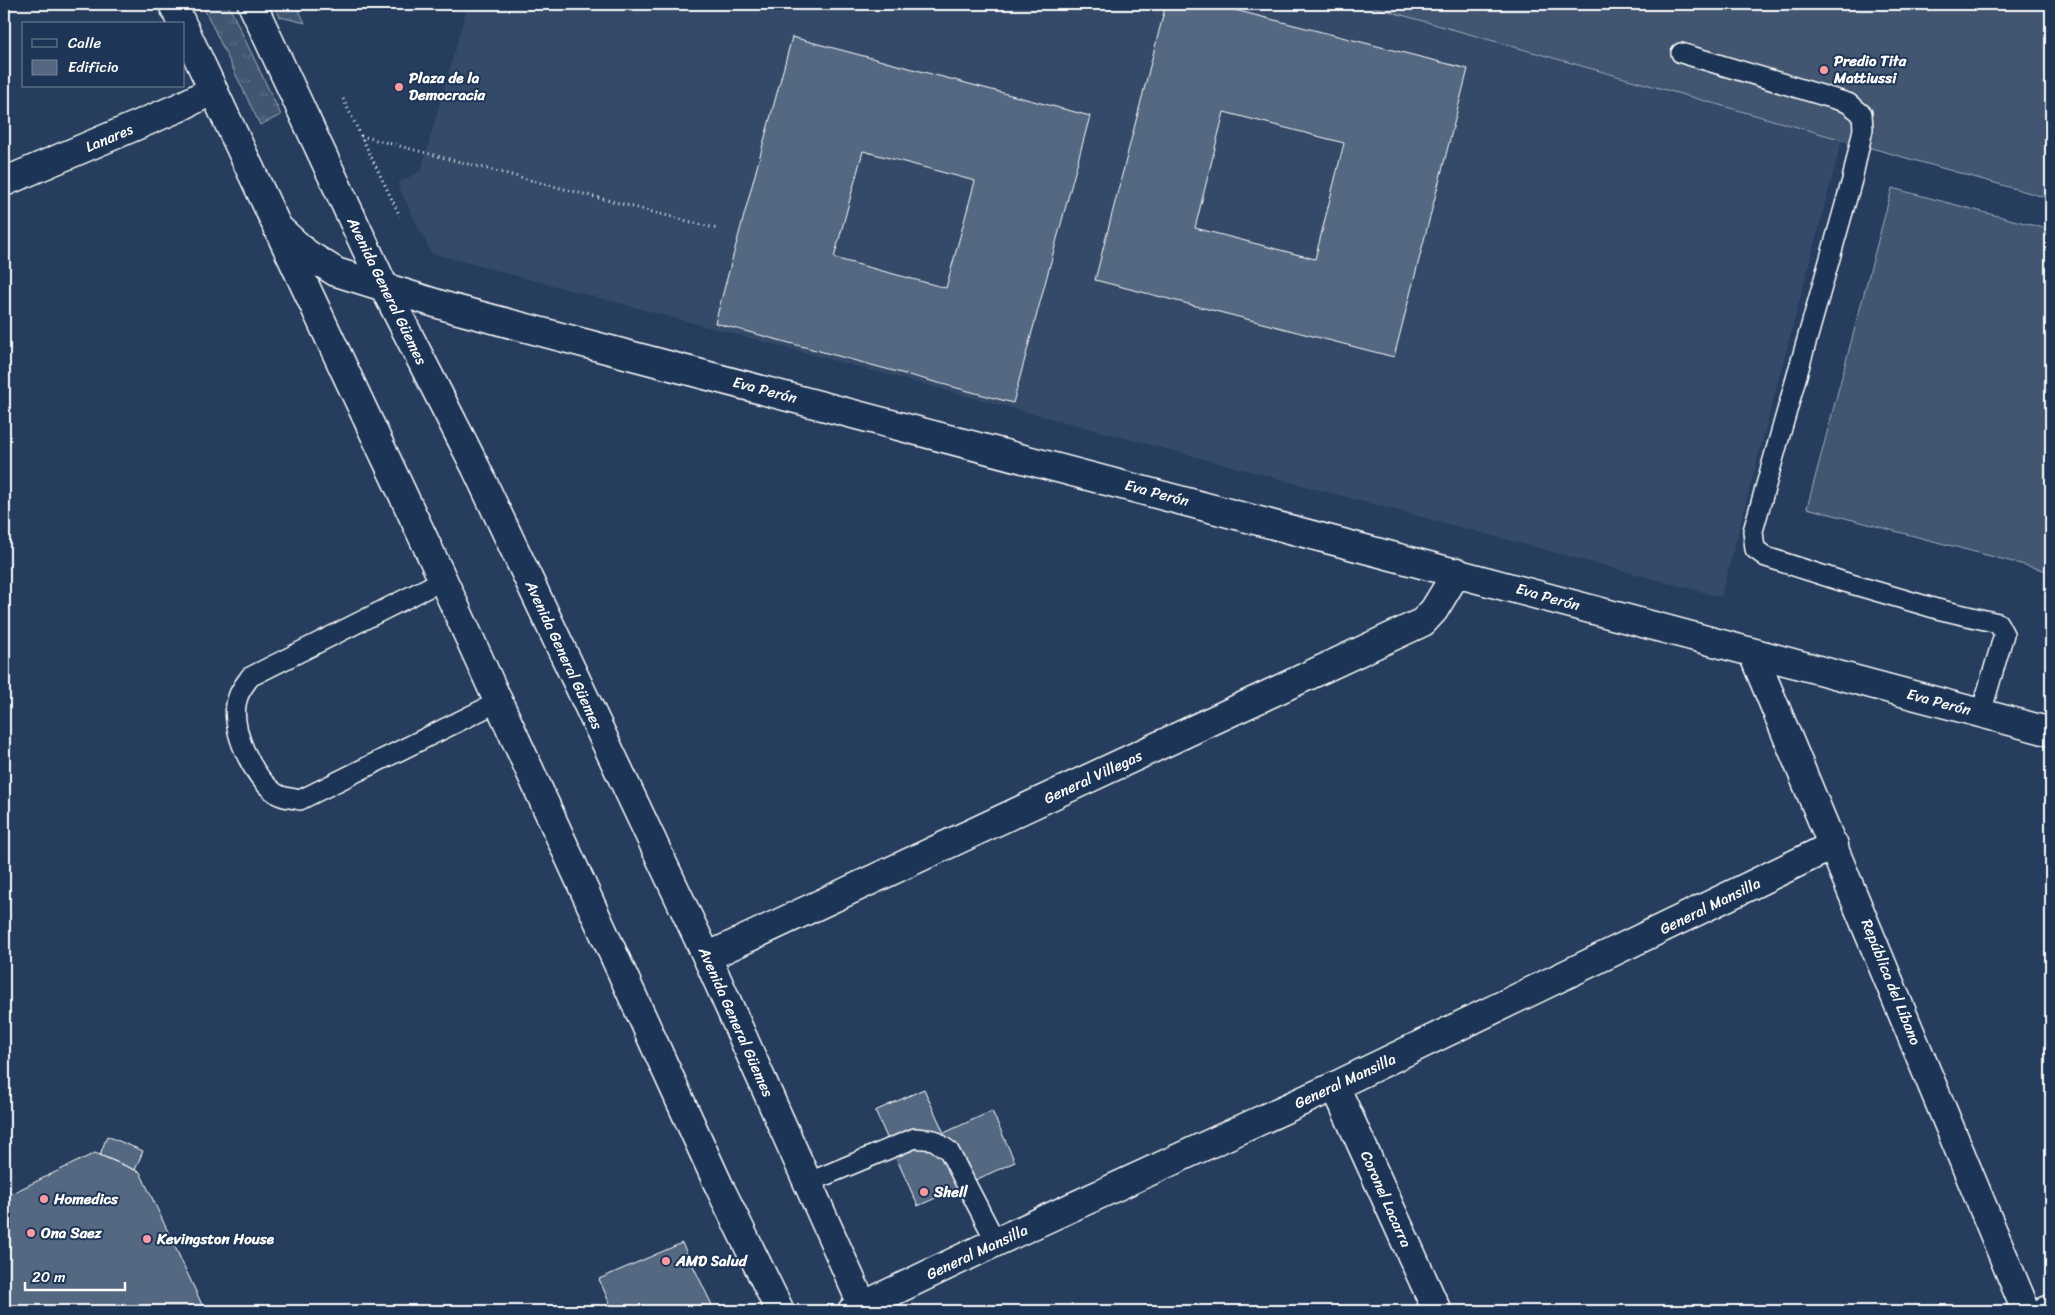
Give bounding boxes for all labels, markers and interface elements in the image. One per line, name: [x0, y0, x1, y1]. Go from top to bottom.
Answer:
legend: [22, 22, 185, 88]
text: Calle: [68, 30, 101, 56]
place label: Predio Tita Mattiussi: [1833, 48, 1907, 91]
text: Edificio: [68, 54, 119, 80]
marker: Predio Tita Mattiussi: [1818, 64, 1830, 76]
place label: Plaza de la Democracia: [409, 65, 486, 108]
marker: Plaza de la Democracia: [393, 81, 405, 93]
street label: Lanares: [81, 116, 138, 160]
street label: Avenida General Güemes: [339, 212, 434, 370]
street label: Eva Perón: [730, 369, 800, 411]
street label: Eva Perón: [1122, 472, 1192, 514]
street label: Avenida General Güemes: [518, 575, 610, 734]
street label: Eva Perón: [1513, 575, 1583, 619]
street label: Eva Perón: [1904, 681, 1974, 723]
street label: General Villegas: [1039, 743, 1147, 811]
street label: General Mansilla: [1655, 870, 1765, 942]
street label: República del Líbano: [1854, 915, 1928, 1050]
street label: Avenida General Güemes: [691, 942, 781, 1101]
street label: General Mansilla: [1290, 1046, 1401, 1116]
street label: Coronel Lacarra: [1353, 1146, 1419, 1252]
place label: Shell: [933, 1179, 968, 1205]
place label: Homedics: [53, 1186, 119, 1212]
marker: Shell: [918, 1186, 930, 1198]
marker: Homedics: [38, 1193, 50, 1205]
street label: General Mansilla: [922, 1217, 1033, 1287]
place label: Ona Saez: [40, 1220, 102, 1246]
place label: Kevingston House: [156, 1226, 275, 1252]
marker: Ona Saez: [25, 1227, 37, 1239]
marker: Kevingston House: [141, 1233, 153, 1245]
place label: AMD Salud: [675, 1248, 748, 1274]
marker: AMD Salud: [660, 1255, 672, 1267]
scale bar: [25, 1260, 125, 1292]
text: 20 m: [32, 1264, 66, 1290]

